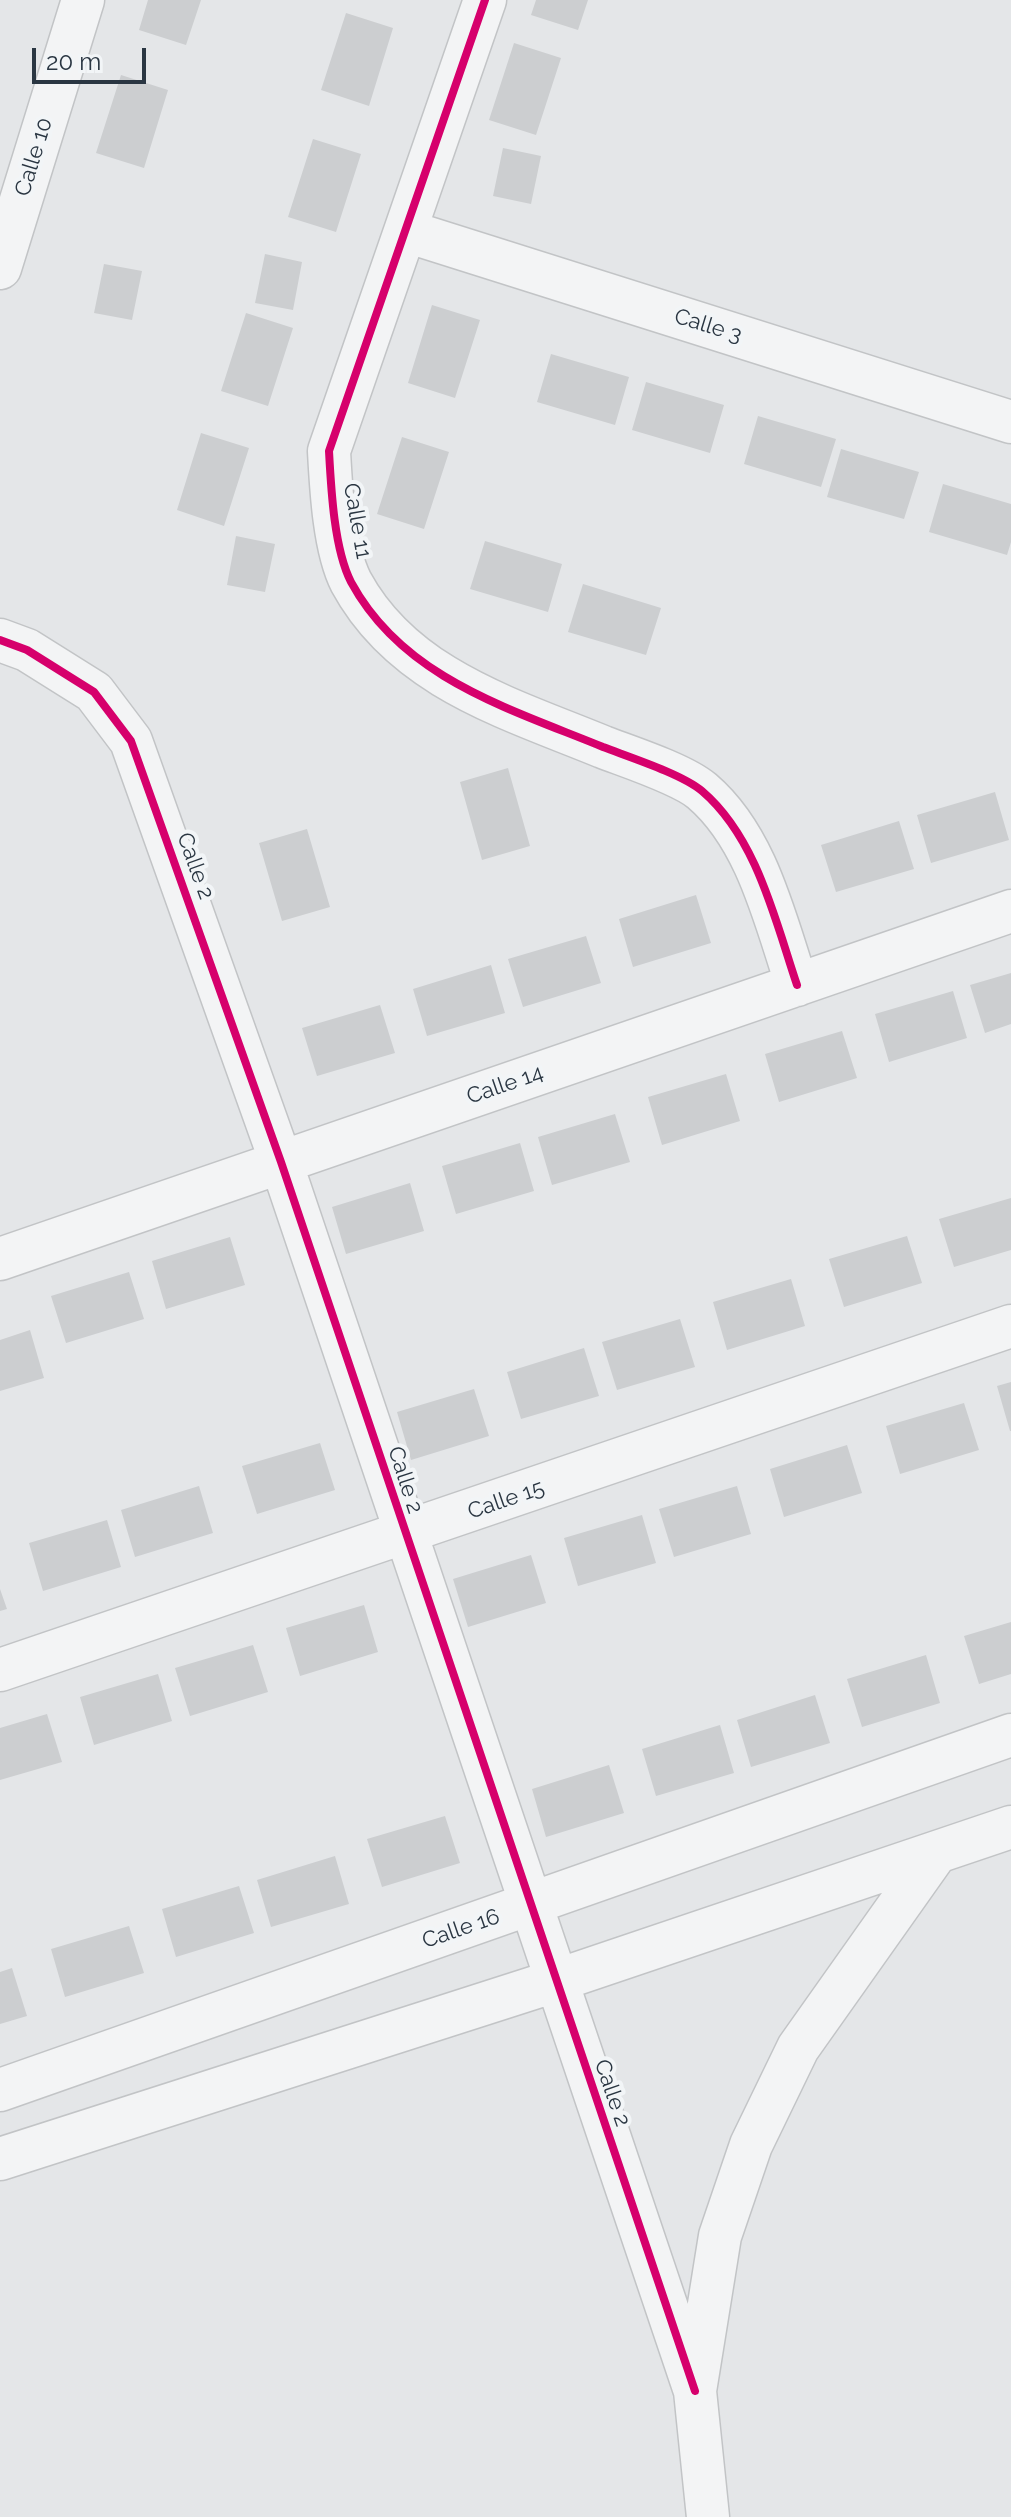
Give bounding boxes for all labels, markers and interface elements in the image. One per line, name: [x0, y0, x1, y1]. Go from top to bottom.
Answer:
scale bar: [36, 32, 150, 82]
text: 20 m: [46, 47, 101, 76]
street label: Calle 10: [10, 115, 58, 199]
street label: Calle 3: [671, 303, 745, 349]
street label: Calle 11: [337, 481, 377, 561]
street label: Calle 2: [171, 829, 219, 903]
street label: Calle 14: [463, 1060, 547, 1110]
street label: Calle 2: [382, 1443, 428, 1517]
street label: Calle 15: [464, 1475, 548, 1525]
street label: Calle 16: [419, 1903, 503, 1955]
street label: Calle 2: [588, 2056, 636, 2130]

